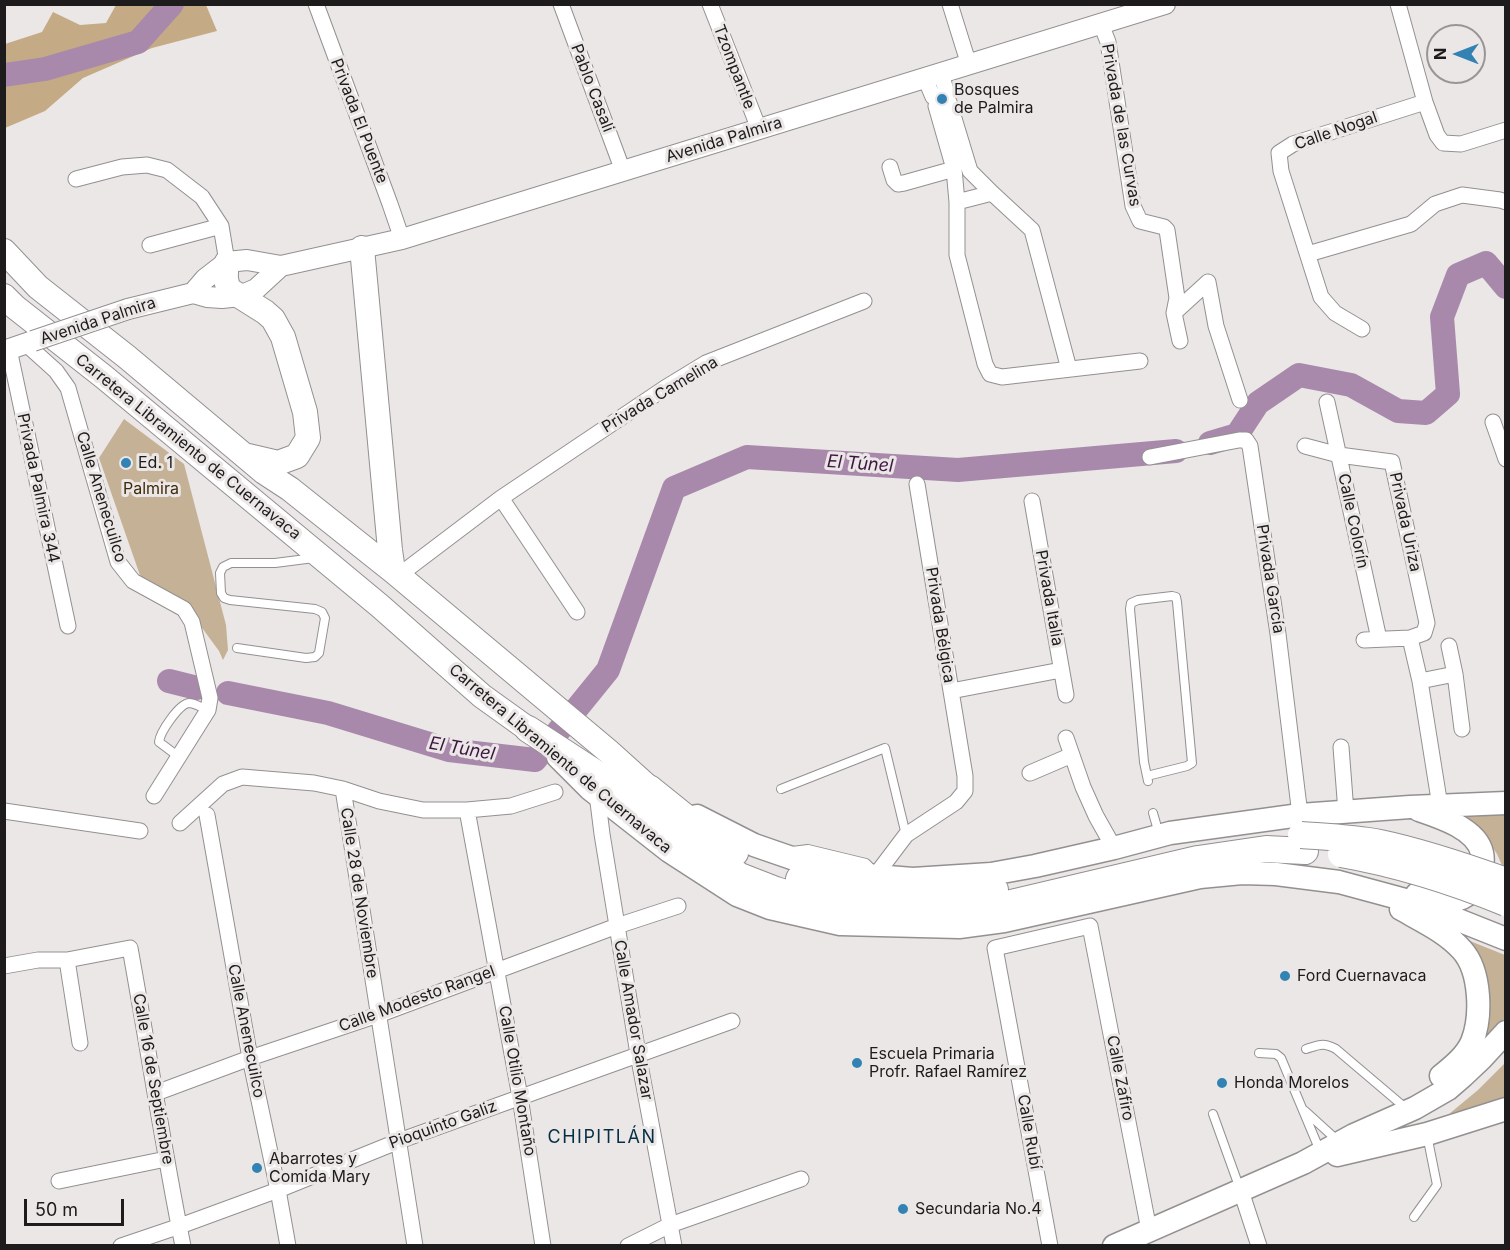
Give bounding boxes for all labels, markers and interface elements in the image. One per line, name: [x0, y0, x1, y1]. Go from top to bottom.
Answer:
street label: Tzompantle: [709, 22, 759, 112]
north arrow: [1426, 24, 1486, 84]
street label: Pablo Casali: [566, 41, 618, 135]
street label: Privada de las Curvas: [1097, 42, 1145, 208]
text: N: [1430, 48, 1450, 60]
street label: Privada El Puente: [326, 56, 392, 186]
place label: Bosques de Palmira: [954, 80, 1034, 118]
marker: Bosques de Palmira: [935, 92, 949, 106]
street label: Calle Nogal: [1292, 108, 1380, 154]
street label: Avenida Palmira: [664, 113, 784, 167]
street label: Avenida Palmira: [38, 293, 158, 349]
street label: Carretera Libramiento de Cuernavaca: [71, 350, 305, 544]
street label: Privada Camelina: [599, 353, 721, 437]
street label: Privada Palmira 344: [13, 411, 63, 565]
street label: Calle Anenecuilco: [72, 429, 130, 565]
water label: El Túnel: [826, 451, 894, 477]
place label: Ed. 1: [138, 453, 173, 473]
marker: Ed. 1: [119, 456, 133, 470]
street label: Privada Uriza: [1385, 470, 1425, 574]
street label: Calle Colorín: [1334, 472, 1372, 570]
park label: Palmira: [123, 479, 179, 499]
street label: Privada García: [1252, 523, 1288, 635]
street label: Privada Italia: [1031, 549, 1067, 647]
street label: Privada Bélgica: [921, 566, 959, 684]
street label: Carretera Libramiento de Cuernavaca: [445, 660, 675, 858]
water label: El Túnel: [427, 733, 497, 765]
street label: Calle 28 de Noviembre: [336, 806, 382, 980]
street label: Calle Amador Salazar: [609, 938, 657, 1102]
street label: Calle Anenecuilco: [224, 962, 268, 1100]
street label: Calle Modesto Rangel: [336, 962, 498, 1036]
place label: Ford Cuernavaca: [1297, 966, 1427, 986]
marker: Ford Cuernavaca: [1278, 969, 1292, 983]
street label: Calle 16 de Septiembre: [128, 992, 178, 1166]
street label: Calle Otilio Montaño: [494, 1004, 540, 1158]
street label: Calle Zafiro: [1102, 1034, 1138, 1122]
place label: Escuela Primaria Profr. Rafael Ramírez: [869, 1044, 1027, 1082]
marker: Escuela Primaria Profr. Rafael Ramírez: [850, 1056, 864, 1070]
place label: Honda Morelos: [1234, 1073, 1349, 1093]
marker: Honda Morelos: [1215, 1076, 1229, 1090]
street label: Calle Rubí: [1013, 1093, 1045, 1171]
street label: Pioquinto Galiz: [387, 1097, 499, 1153]
district label: CHIPITLÁN: [548, 1127, 656, 1149]
place label: Abarrotes y Comida Mary: [269, 1149, 370, 1187]
marker: Abarrotes y Comida Mary: [250, 1161, 264, 1175]
scale bar: [27, 1187, 128, 1225]
text: 50 m: [35, 1199, 78, 1220]
place label: Secundaria No.4: [915, 1199, 1042, 1219]
marker: Secundaria No.4: [896, 1202, 910, 1216]

